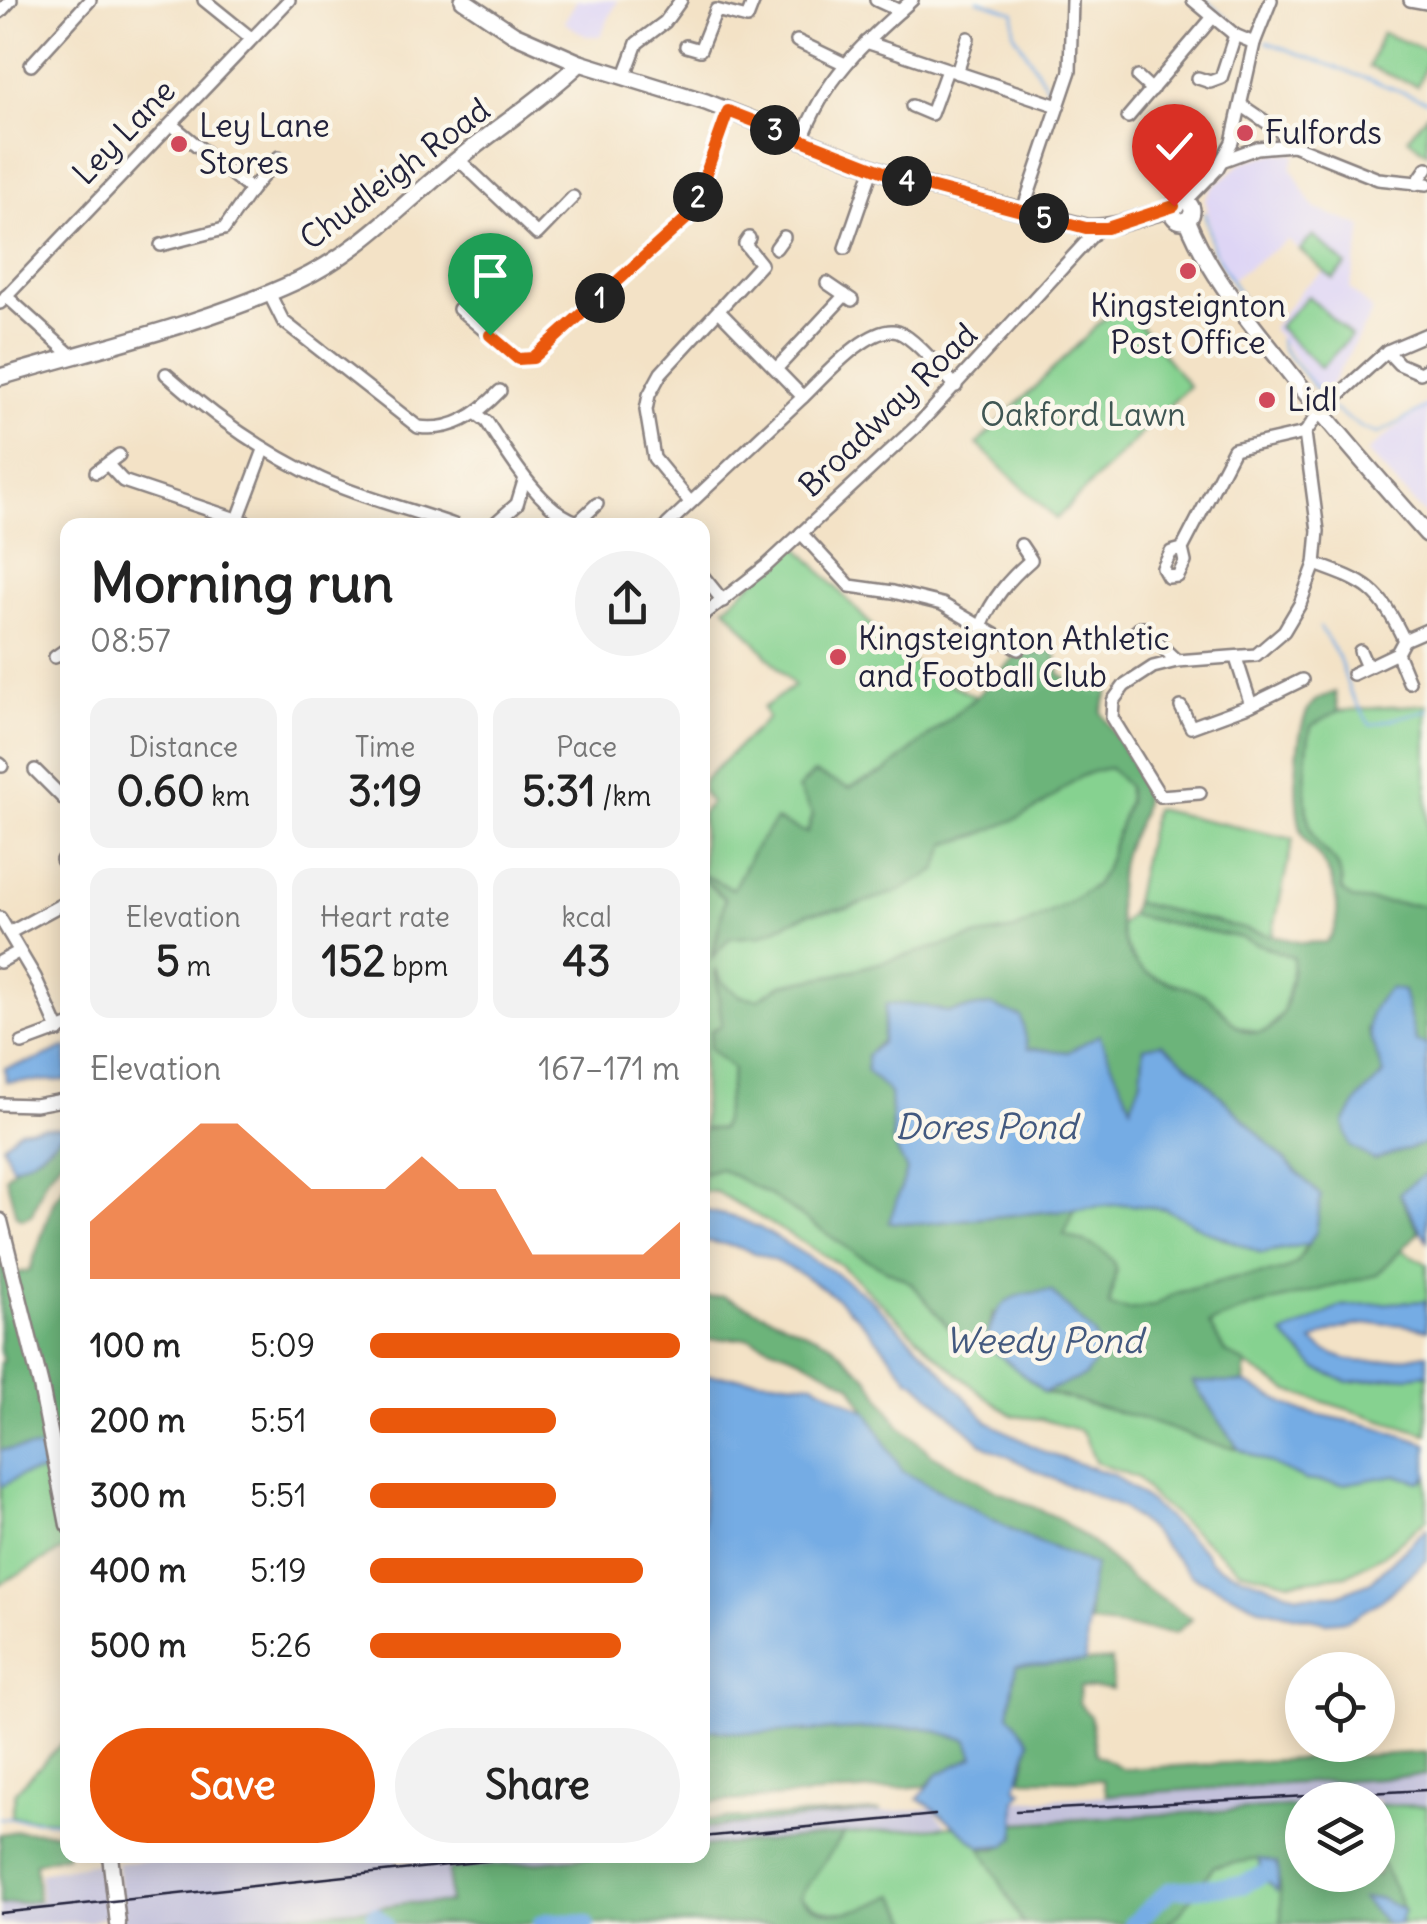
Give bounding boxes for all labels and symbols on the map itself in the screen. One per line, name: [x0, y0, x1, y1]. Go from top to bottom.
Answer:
street label: Ley Lane: [63, 70, 184, 193]
street label: Chudleigh Road: [292, 89, 498, 258]
pin: [1132, 104, 1217, 207]
place label: Ley Lane Stores: [199, 105, 330, 183]
pin: 3: [750, 105, 800, 155]
place label: Fulfords: [1265, 112, 1382, 153]
marker: Fulfords: [1234, 122, 1256, 144]
marker: Ley Lane Stores: [168, 133, 190, 155]
pin: 4: [882, 156, 932, 206]
pin: 2: [673, 172, 723, 222]
pin: 5: [1019, 193, 1069, 243]
pin: [448, 233, 533, 336]
marker: Kingsteignton Post Office: [1177, 260, 1199, 282]
pin: 1: [575, 273, 625, 323]
place label: Kingsteignton Post Office: [1090, 285, 1286, 363]
street label: Broadway Road: [790, 314, 986, 505]
place label: Lidl: [1287, 379, 1338, 420]
marker: Lidl: [1256, 389, 1278, 411]
park label: Oakford Lawn: [980, 394, 1186, 435]
place label: Kingsteignton Athletic and Football Club: [858, 618, 1170, 696]
marker: Kingsteignton Athletic and Football Club: [827, 646, 849, 668]
water label: Dores Pond: [895, 1104, 1081, 1148]
water label: Weedy Pond: [945, 1318, 1147, 1362]

